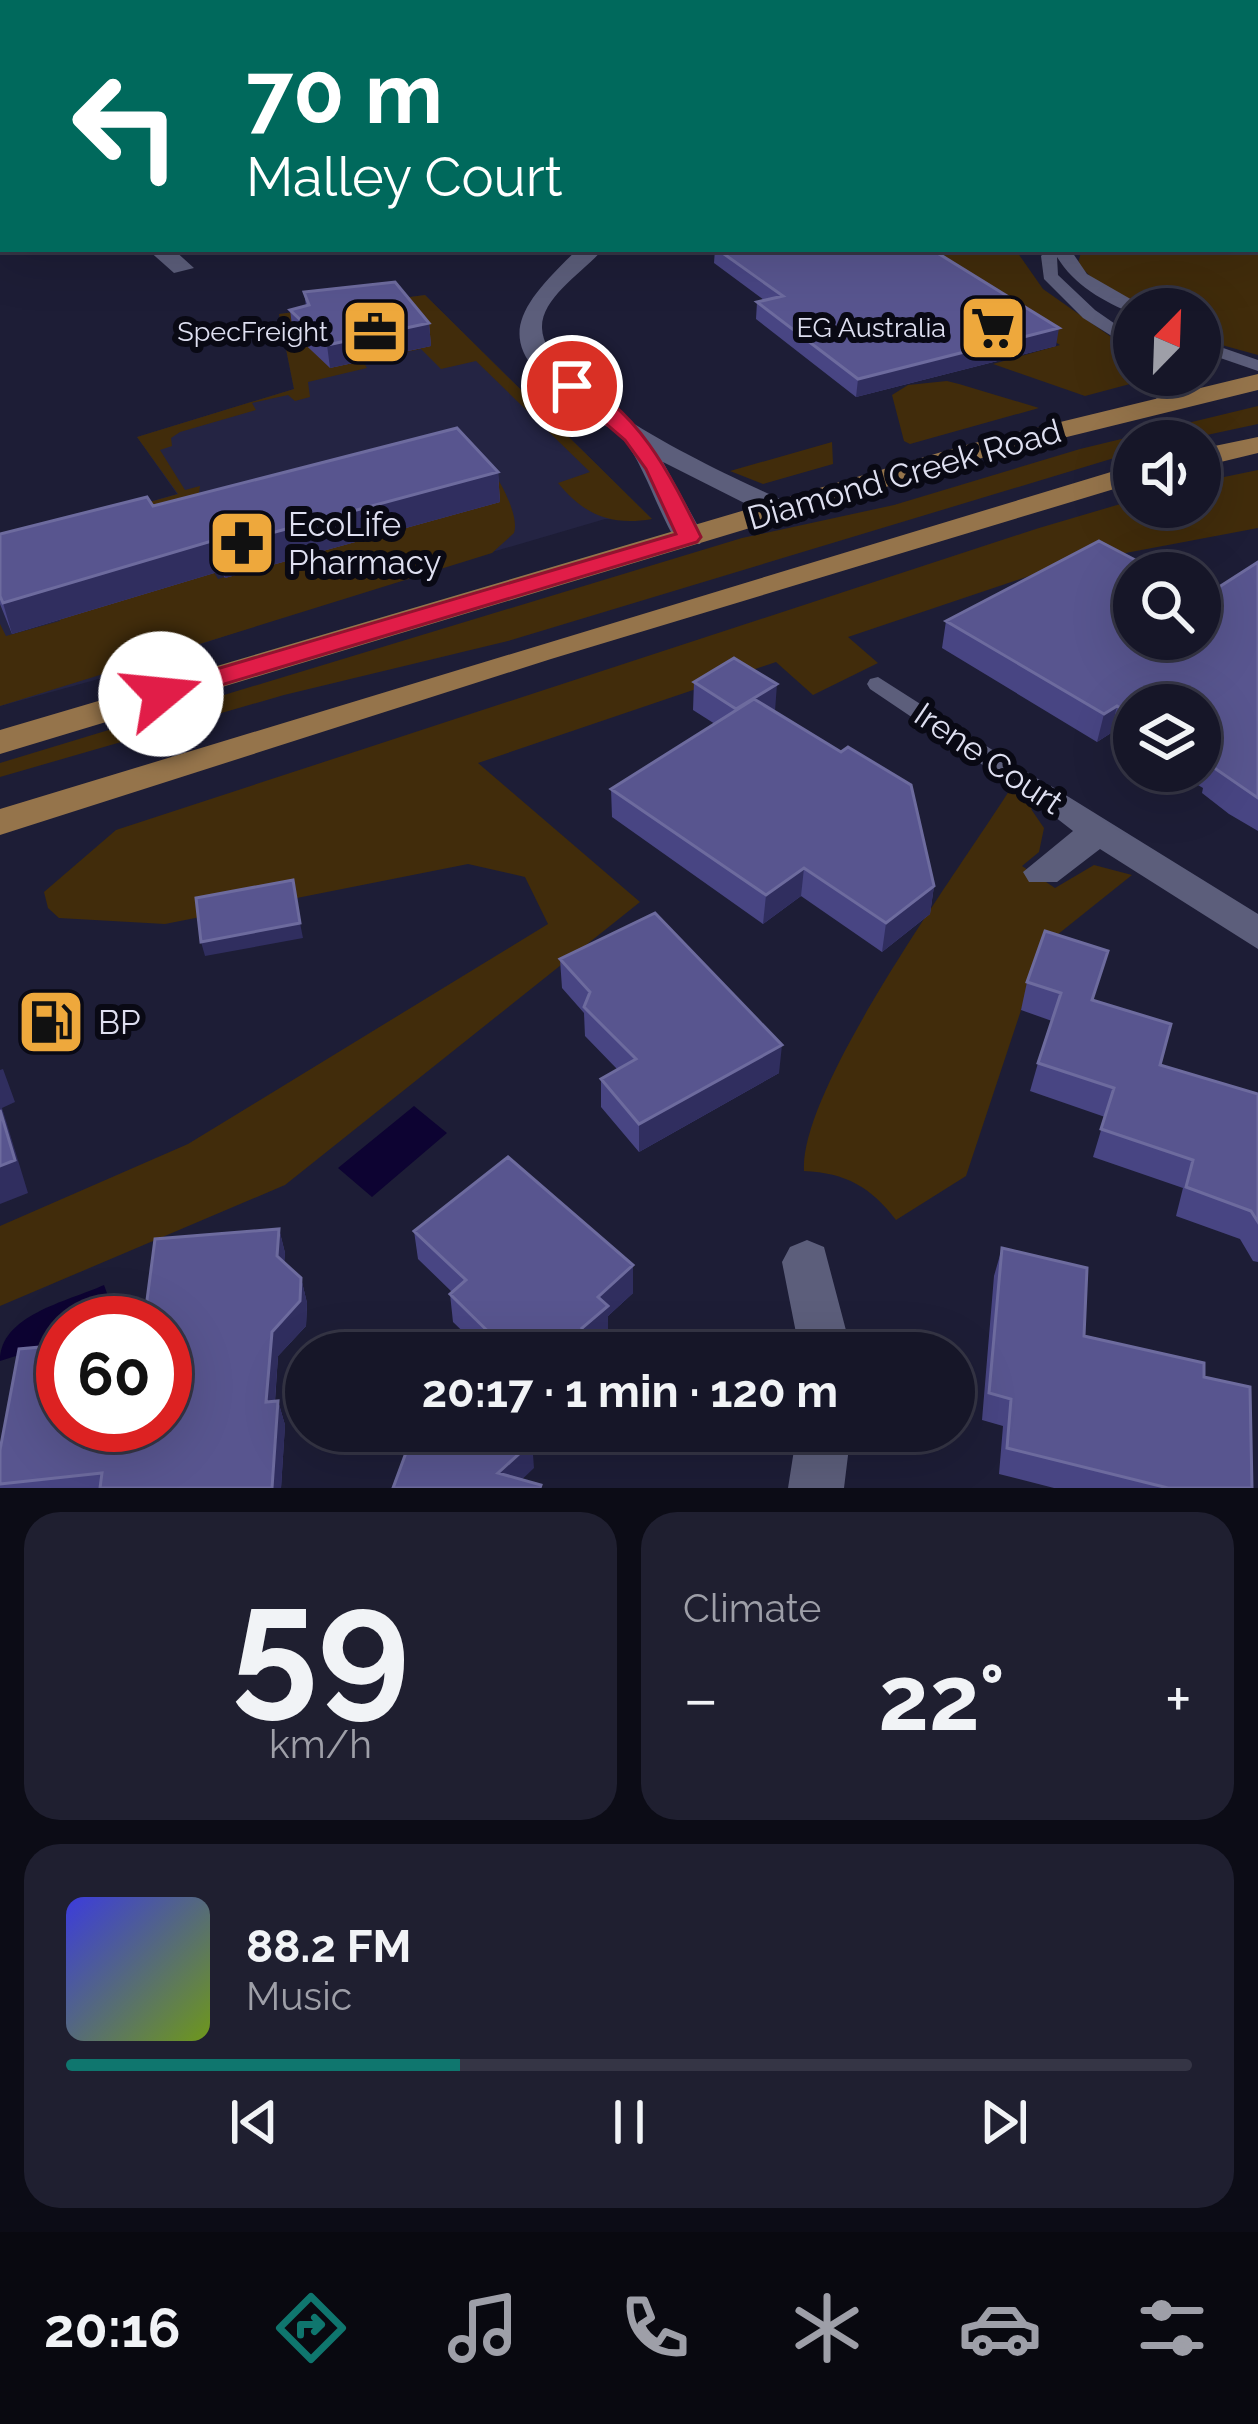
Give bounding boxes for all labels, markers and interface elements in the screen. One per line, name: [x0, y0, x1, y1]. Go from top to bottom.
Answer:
text: 70 m: [246, 44, 443, 143]
icon: left: [48, 48, 204, 204]
text: Malley Court: [246, 145, 563, 209]
north arrow: [1113, 288, 1221, 396]
map controls: [1113, 288, 1221, 792]
supermarket icon: EG Australia: [958, 293, 1028, 363]
office icon: SpecFreight: [340, 297, 410, 367]
place label: EG Australia: [796, 312, 946, 343]
place label: SpecFreight: [177, 316, 328, 347]
pin: [521, 335, 623, 437]
icon: arrive: [539, 353, 605, 419]
street label: Diamond Creek Road: [743, 411, 1065, 538]
button: sound: [1113, 420, 1221, 528]
place label: EcoLife Pharmacy: [288, 505, 441, 582]
pharmacy icon: EcoLife Pharmacy: [207, 508, 277, 578]
button: search: [1113, 552, 1221, 660]
position arrow: [98, 631, 224, 757]
button: layers: [1113, 684, 1221, 792]
street label: Irene Court: [907, 695, 1070, 822]
fuel station icon: BP: [16, 987, 86, 1057]
place label: BP: [98, 1003, 141, 1042]
speed limit sign: 60: [36, 1296, 192, 1452]
text: 20:17 · 1 min · 120 m: [422, 1365, 838, 1418]
text: 59: [231, 1551, 410, 1735]
text: Climate: [683, 1585, 821, 1631]
text: 22°: [878, 1645, 1005, 1751]
text: −: [683, 1660, 719, 1737]
text: +: [1165, 1660, 1192, 1737]
text: km/h: [269, 1721, 372, 1767]
text: 88.2 FM: [246, 1920, 411, 1973]
text: Music: [246, 1973, 352, 2019]
icon: previous: [221, 2089, 287, 2155]
icon: pause: [596, 2089, 662, 2155]
icon: next: [971, 2089, 1037, 2155]
icon: directions: [269, 2286, 353, 2370]
icon: music: [441, 2286, 525, 2370]
icon: phone: [613, 2286, 697, 2370]
icon: climate: [785, 2286, 869, 2370]
icon: car: [958, 2286, 1042, 2370]
icon: filters: [1130, 2286, 1214, 2370]
text: 20:16: [44, 2296, 181, 2360]

